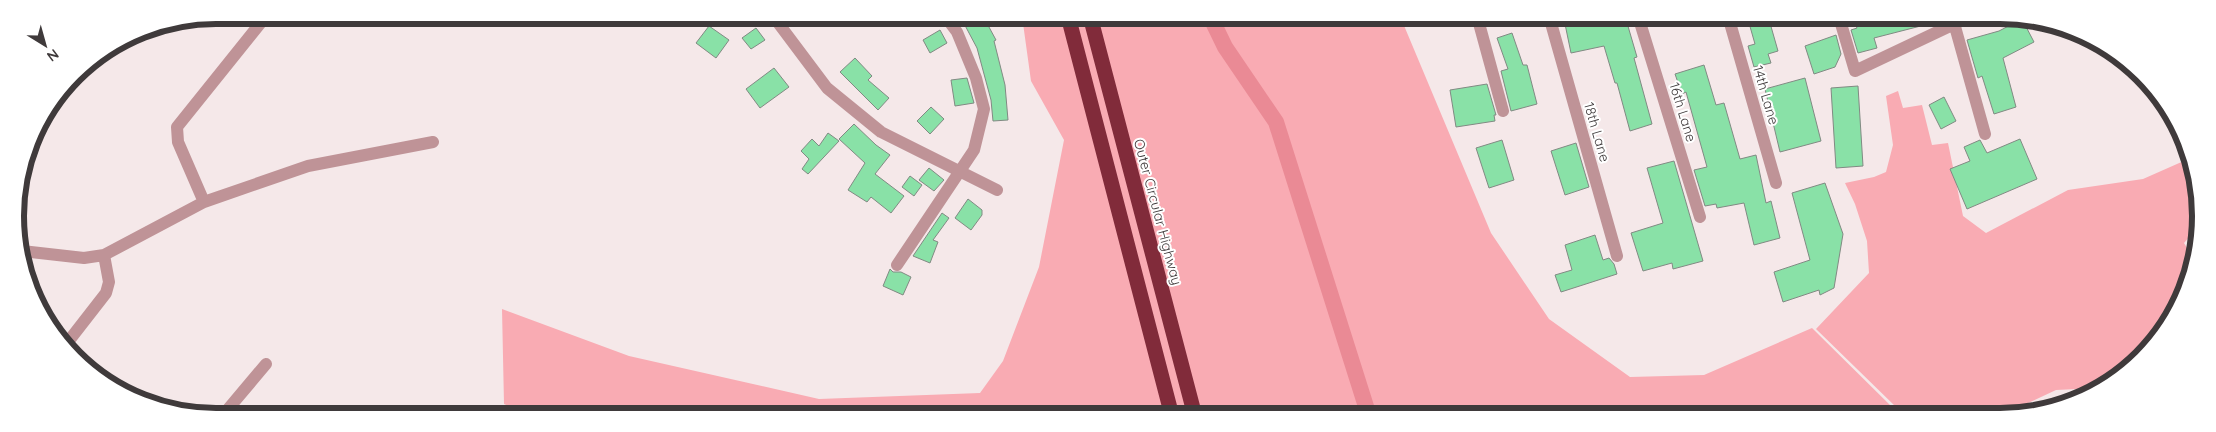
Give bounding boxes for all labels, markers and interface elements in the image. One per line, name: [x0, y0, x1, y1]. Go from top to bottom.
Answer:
north arrow: [20, 20, 70, 70]
text: N: [43, 45, 62, 66]
street label: 14th Lane: [1749, 63, 1783, 127]
street label: 16th Lane: [1665, 80, 1701, 144]
street label: 18th Lane: [1580, 100, 1614, 164]
street label: Outer Circular Highway: [1130, 137, 1186, 287]

